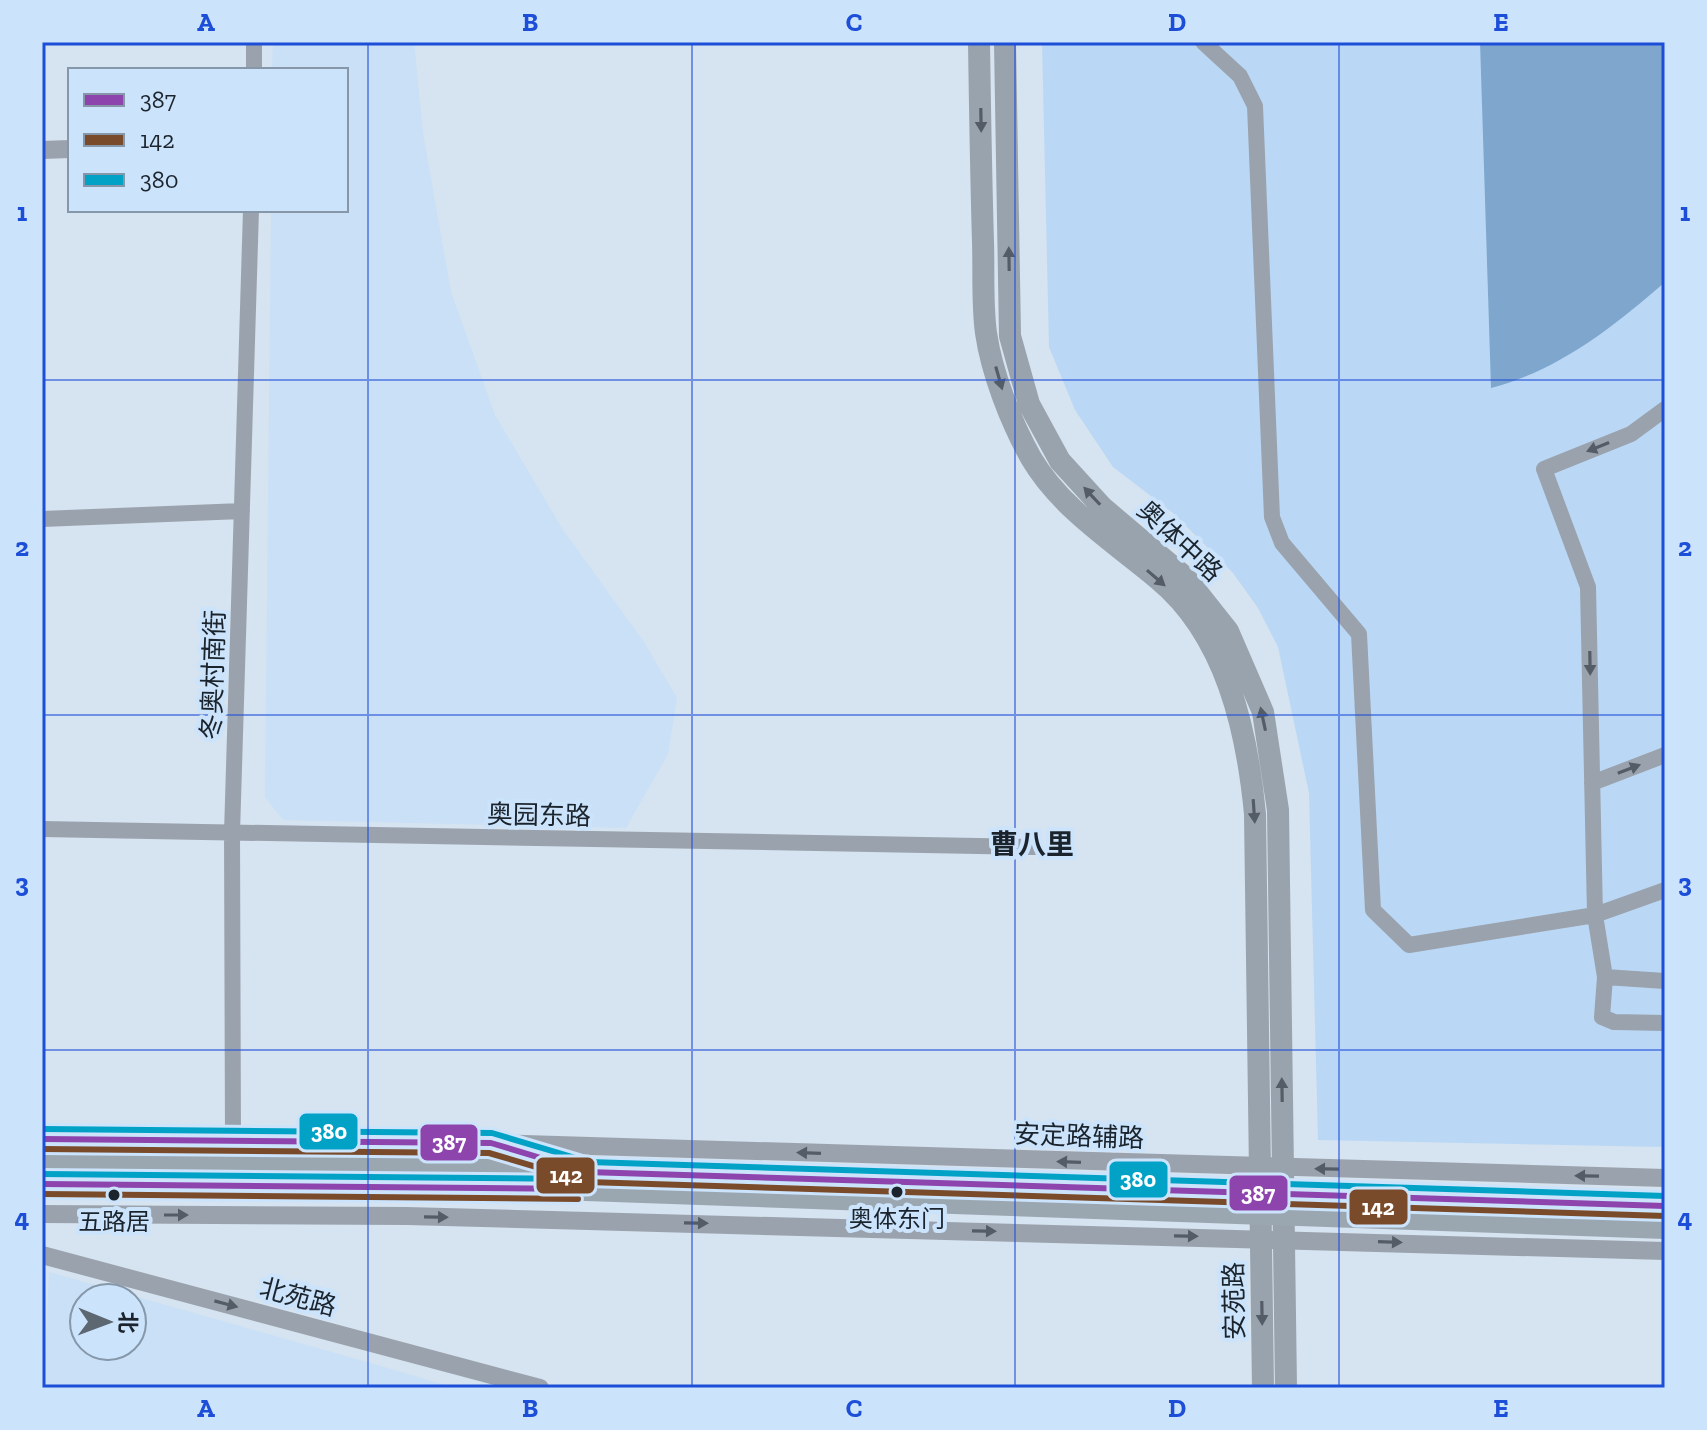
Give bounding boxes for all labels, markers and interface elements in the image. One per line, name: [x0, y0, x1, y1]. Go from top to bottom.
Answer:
text: A: [197, 6, 215, 38]
text: B: [522, 6, 538, 38]
text: C: [846, 6, 862, 38]
text: D: [1168, 6, 1186, 38]
text: E: [1493, 6, 1509, 38]
legend: [68, 68, 348, 212]
text: 387: [140, 85, 176, 114]
one-way arrow: [974, 108, 987, 133]
text: 142: [140, 125, 175, 154]
text: 380: [140, 165, 178, 194]
text: 1: [17, 196, 28, 228]
text: 1: [1680, 196, 1691, 228]
one-way arrow: [1003, 246, 1015, 271]
one-way arrow: [993, 367, 1006, 391]
one-way arrow: [1586, 441, 1610, 454]
one-way arrow: [1083, 487, 1101, 506]
street label: 奥体中路: [1131, 494, 1229, 588]
text: 2: [15, 531, 29, 563]
text: 2: [1678, 531, 1692, 563]
one-way arrow: [1145, 569, 1165, 586]
street label: 冬奥村南街: [195, 609, 231, 741]
one-way arrow: [1584, 651, 1596, 676]
one-way arrow: [1256, 707, 1269, 732]
one-way arrow: [1617, 762, 1641, 775]
street label: 奥园东路: [487, 798, 591, 832]
one-way arrow: [1248, 799, 1261, 824]
district label: 曹八里: [990, 828, 1074, 861]
text: 3: [15, 867, 29, 899]
text: 3: [1678, 867, 1692, 899]
one-way arrow: [1276, 1077, 1289, 1102]
line badge: 380: [298, 1112, 359, 1151]
text: 380: [311, 1118, 347, 1145]
street label: 安定路辅路: [1013, 1118, 1145, 1154]
line badge: 387: [419, 1123, 479, 1162]
text: 387: [432, 1129, 466, 1156]
one-way arrow: [796, 1147, 821, 1160]
one-way arrow: [1056, 1155, 1081, 1168]
line badge: 142: [535, 1156, 596, 1195]
line badge: 380: [1108, 1160, 1169, 1199]
text: 142: [549, 1162, 583, 1189]
one-way arrow: [1314, 1163, 1339, 1175]
text: 380: [1120, 1166, 1156, 1193]
one-way arrow: [1574, 1169, 1599, 1182]
line badge: 387: [1228, 1174, 1289, 1212]
text: 387: [1241, 1180, 1275, 1207]
marker: 奥体东门: [889, 1184, 905, 1200]
marker: 五路居: [106, 1187, 122, 1203]
line badge: 142: [1348, 1188, 1409, 1226]
text: 142: [1361, 1194, 1395, 1221]
text: 4: [15, 1202, 30, 1234]
text: 4: [1678, 1202, 1693, 1234]
place label: 奥体东门: [849, 1204, 945, 1233]
place label: 五路居: [78, 1207, 150, 1236]
one-way arrow: [164, 1209, 189, 1221]
one-way arrow: [424, 1211, 449, 1223]
one-way arrow: [684, 1217, 709, 1230]
one-way arrow: [972, 1224, 997, 1237]
one-way arrow: [1174, 1229, 1199, 1242]
one-way arrow: [1378, 1236, 1403, 1249]
street label: 安苑路: [1217, 1262, 1251, 1340]
street label: 北苑路: [256, 1271, 340, 1323]
north arrow: [68, 1282, 148, 1362]
one-way arrow: [213, 1299, 238, 1311]
one-way arrow: [1256, 1301, 1268, 1326]
text: 北: [114, 1311, 141, 1334]
text: A: [197, 1392, 215, 1424]
text: B: [522, 1392, 538, 1424]
text: C: [846, 1392, 862, 1424]
text: D: [1168, 1392, 1186, 1424]
text: E: [1493, 1392, 1509, 1424]

